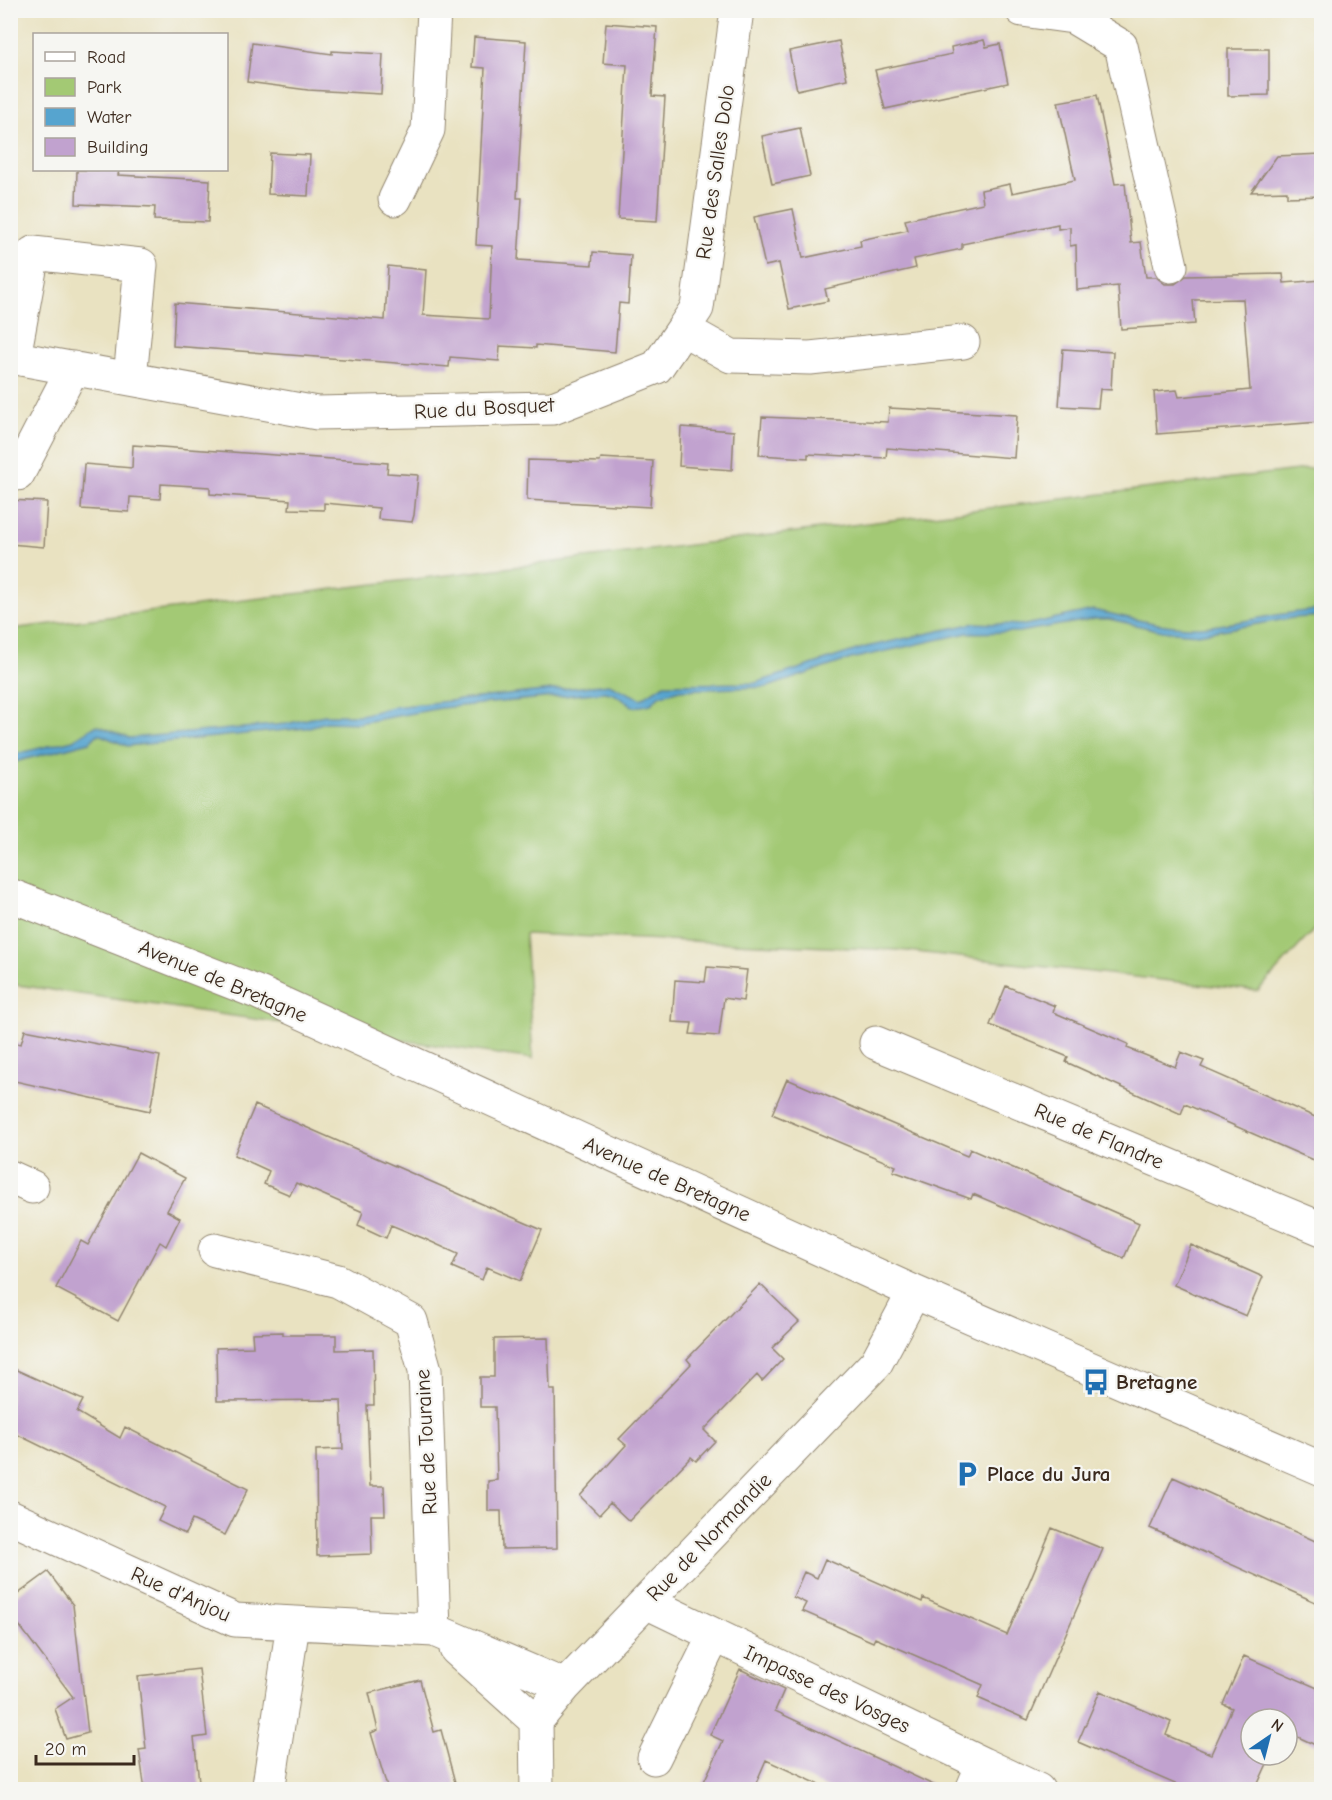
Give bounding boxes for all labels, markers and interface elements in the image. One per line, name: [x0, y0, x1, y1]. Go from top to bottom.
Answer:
legend: [33, 33, 228, 171]
text: Road: [87, 47, 126, 68]
text: Park: [87, 77, 122, 98]
street label: Rue des Salles Dolo: [691, 83, 739, 261]
text: Water: [87, 107, 132, 128]
text: Building: [87, 137, 149, 158]
street label: Rue du Bosquet: [413, 392, 556, 424]
street label: Avenue de Bretagne: [135, 935, 311, 1027]
street label: Rue de Flandre: [1031, 1098, 1167, 1174]
street label: Avenue de Bretagne: [580, 1131, 754, 1227]
bus stop icon: Bretagne: [1081, 1367, 1111, 1397]
street label: Rue de Touraine: [410, 1368, 442, 1516]
place label: Bretagne: [1116, 1370, 1197, 1394]
parking icon: Place du Jura: [952, 1459, 982, 1489]
place label: Place du Jura: [987, 1462, 1110, 1486]
street label: Rue de Normandie: [642, 1468, 776, 1606]
street label: Rue d'Anjou: [127, 1561, 235, 1627]
street label: Impasse des Vosges: [740, 1640, 914, 1738]
north arrow: [1239, 1707, 1299, 1767]
text: N: [1268, 1715, 1286, 1736]
scale bar: [36, 1728, 134, 1766]
text: 20 m: [45, 1739, 86, 1760]

